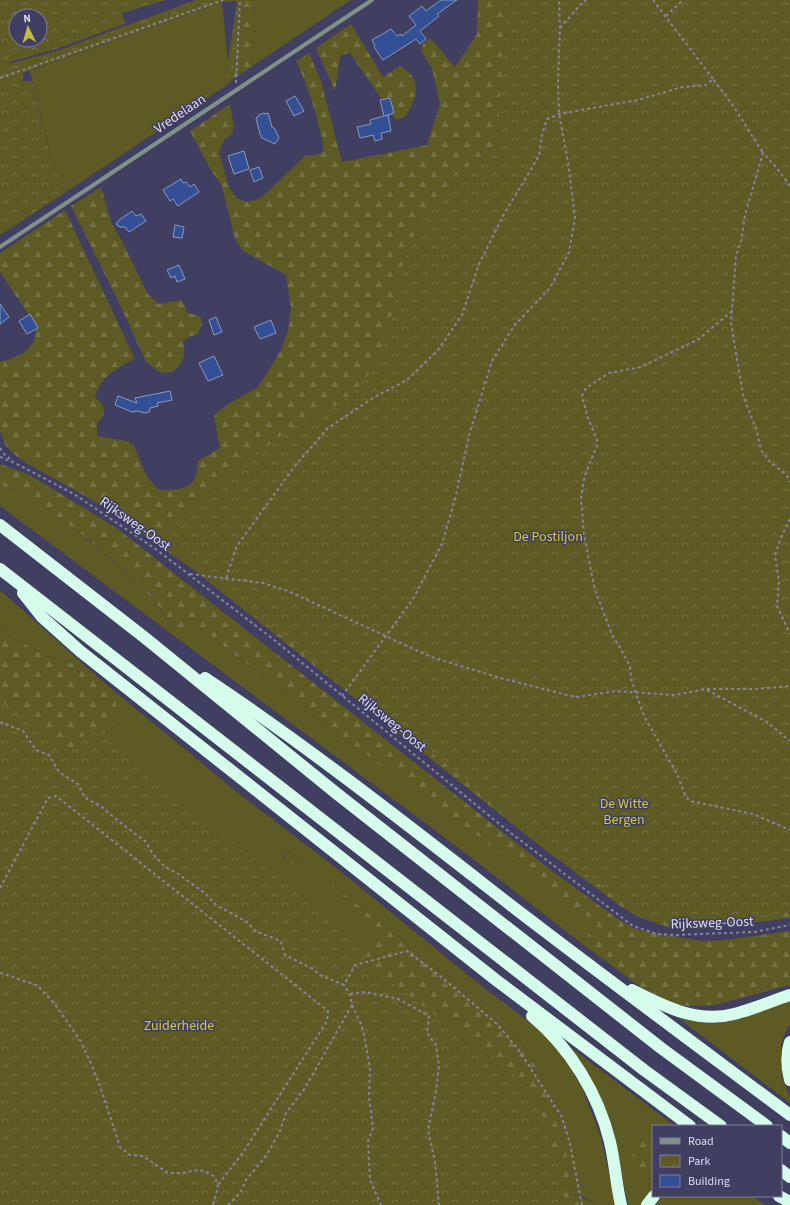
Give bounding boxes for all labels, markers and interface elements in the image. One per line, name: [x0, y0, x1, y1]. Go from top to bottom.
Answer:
north arrow: [8, 8, 48, 48]
text: N: [23, 11, 31, 26]
street label: Vredelaan: [150, 89, 210, 139]
street label: Rijksweg-Oost: [95, 492, 175, 556]
park label: De Postiljon: [513, 527, 583, 547]
street label: Rijksweg-Oost: [353, 689, 431, 757]
park label: De Witte Bergen: [600, 794, 648, 830]
street label: Rijksweg-Oost: [670, 912, 754, 934]
park label: Zuiderheide: [144, 1016, 214, 1036]
legend: [652, 1125, 782, 1197]
text: Road: [688, 1133, 714, 1150]
text: Park: [688, 1153, 710, 1170]
text: Building: [688, 1173, 730, 1190]

